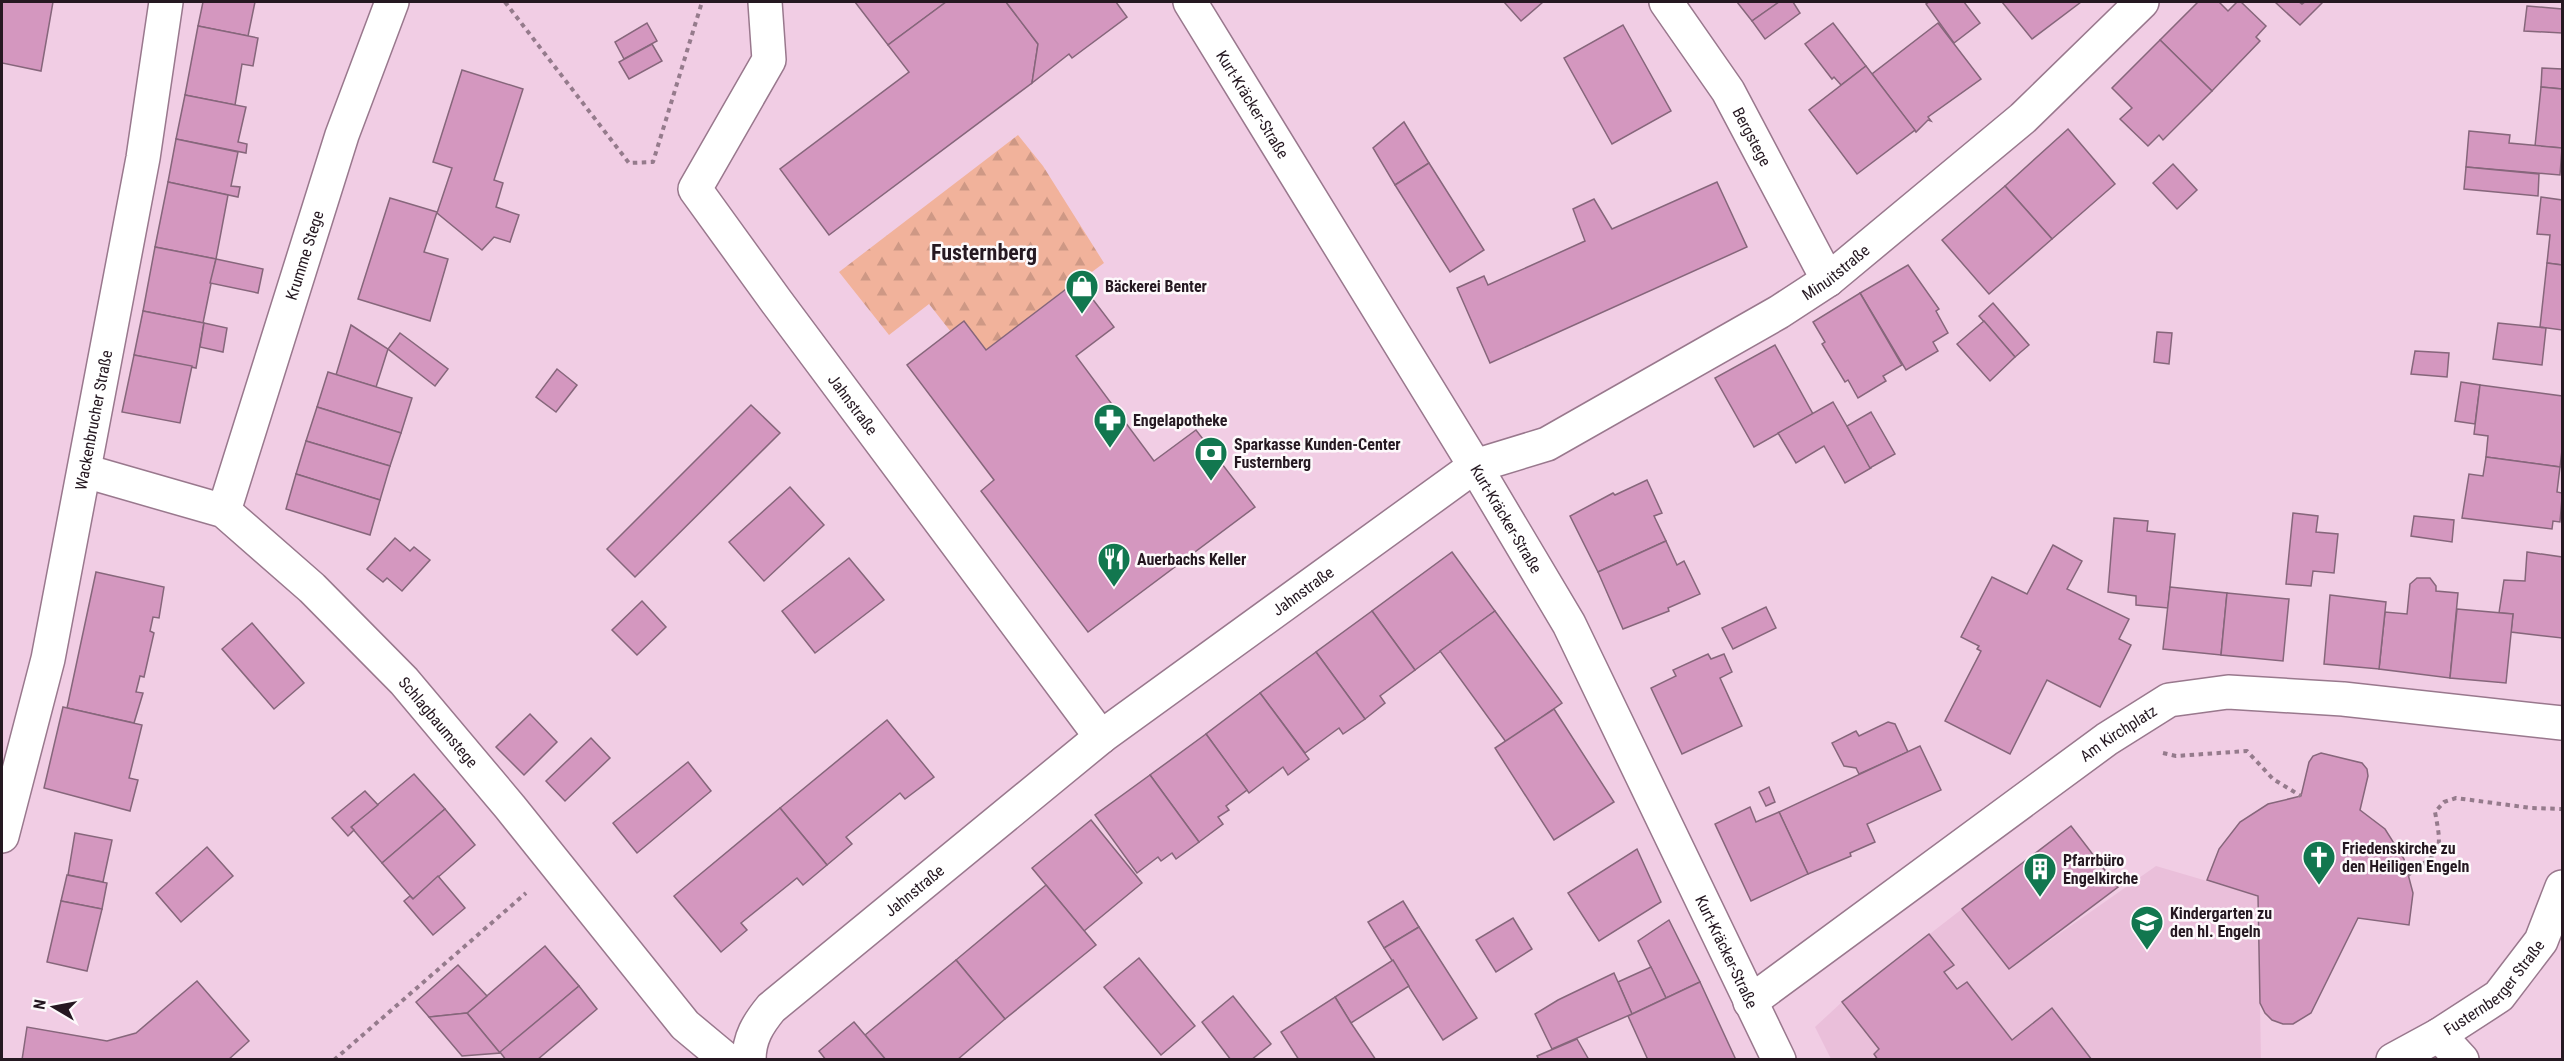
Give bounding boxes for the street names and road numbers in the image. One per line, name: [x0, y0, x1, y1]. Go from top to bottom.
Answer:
street label: Kurt-Kräcker-Straße: [1212, 47, 1293, 162]
street label: Bergstege: [1728, 104, 1775, 169]
street label: Krumme Stege: [282, 208, 328, 302]
street label: Minuitstraße: [1799, 241, 1873, 304]
street label: Wackenbrucher Straße: [71, 349, 116, 492]
street label: Jahnstraße: [824, 371, 881, 439]
street label: Kurt-Kräcker-Straße: [1466, 461, 1546, 577]
street label: Jahnstraße: [1269, 563, 1337, 620]
street label: Schlagbaumstege: [395, 673, 482, 772]
street label: Am Kirchplatz: [2076, 701, 2160, 766]
street label: Jahnstraße: [881, 861, 948, 921]
street label: Kurt-Kräcker-Straße: [1691, 892, 1762, 1011]
street label: Fusternberger Straße: [2440, 936, 2548, 1039]

